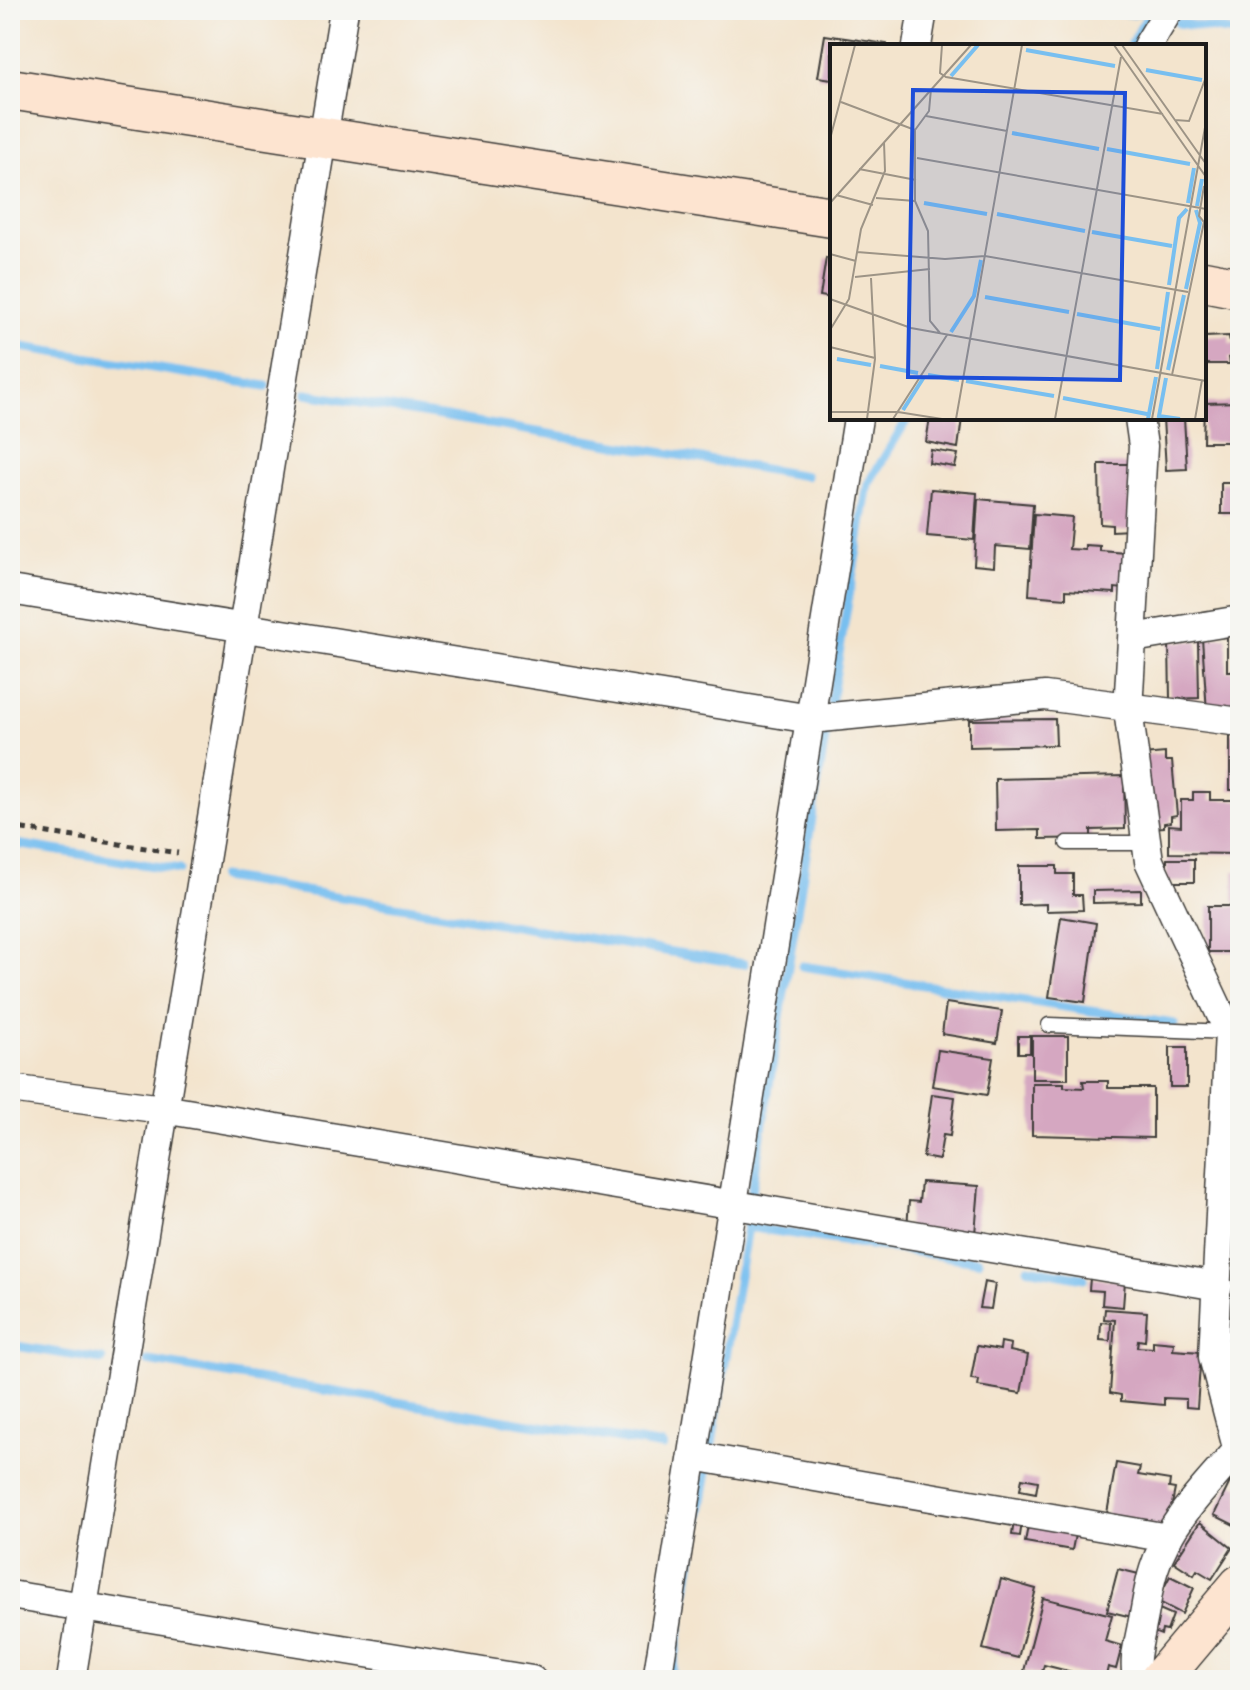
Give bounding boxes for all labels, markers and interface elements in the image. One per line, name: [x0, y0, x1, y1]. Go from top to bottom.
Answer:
inset map: [830, 44, 1206, 420]

